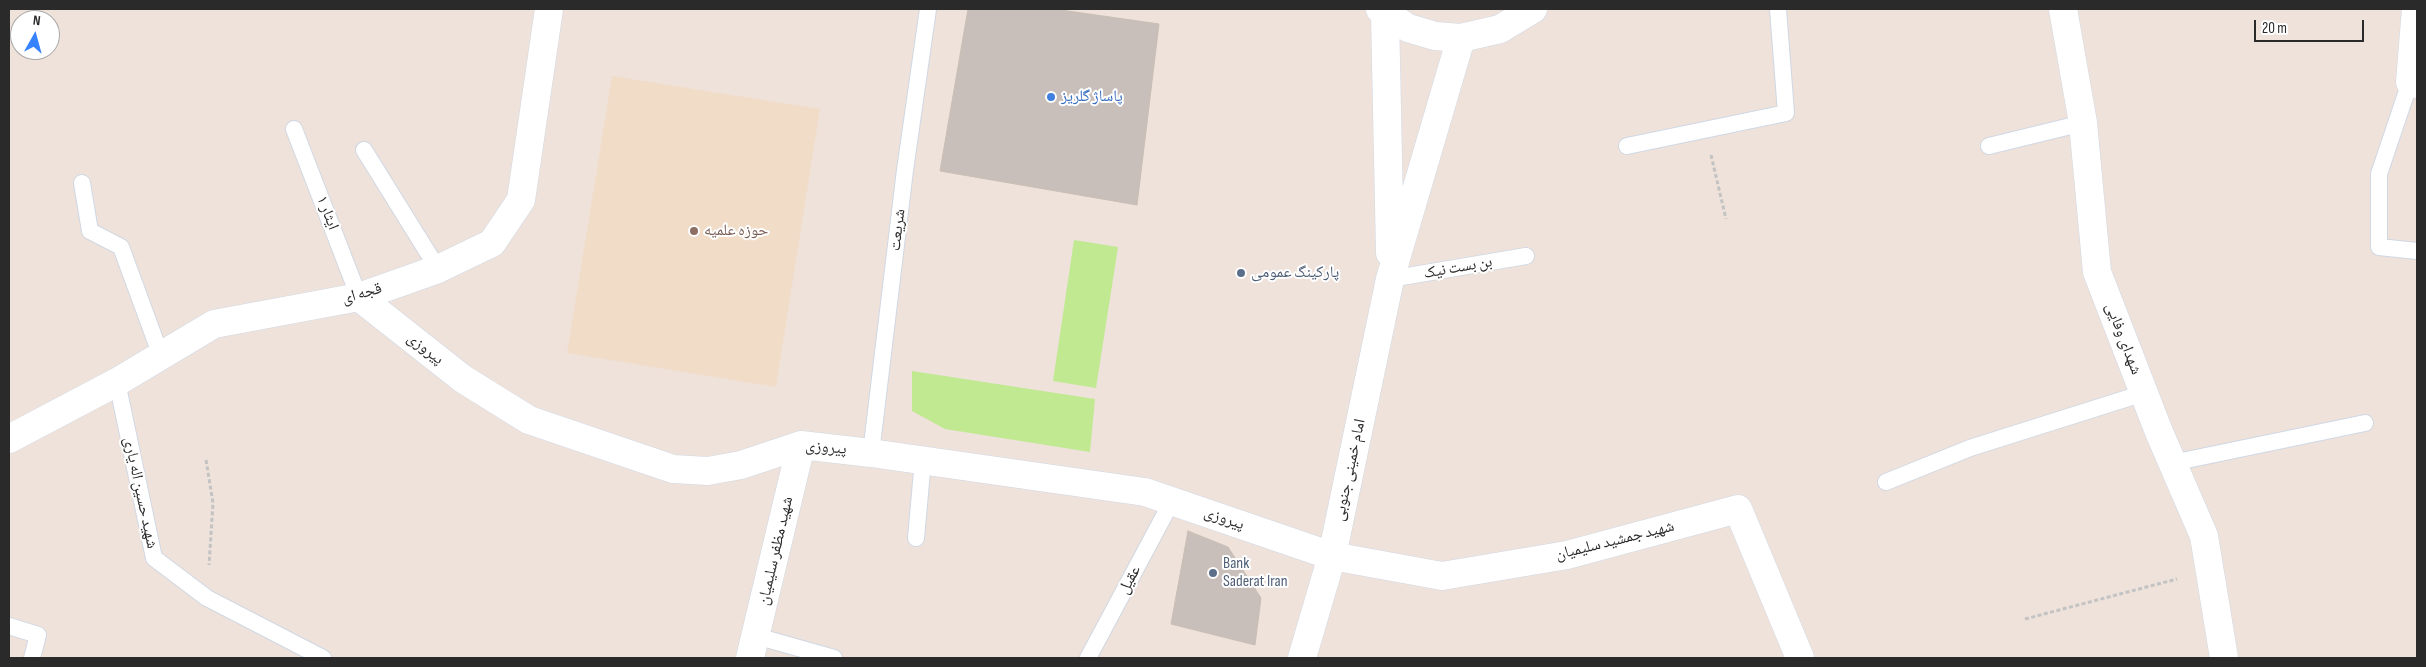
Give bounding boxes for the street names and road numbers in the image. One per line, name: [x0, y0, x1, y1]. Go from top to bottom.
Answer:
street label: ایثار ۱: [312, 193, 342, 233]
street label: شریعت: [886, 208, 910, 252]
street label: بن بست نیک: [1422, 253, 1494, 283]
street label: قجه ای: [340, 279, 384, 309]
street label: شهدای وفایی: [2101, 300, 2145, 378]
street label: پیروزی: [403, 329, 447, 369]
street label: امام خمینی جنوبی: [1330, 417, 1370, 523]
street label: شهید حسین اله یاری: [119, 435, 161, 551]
street label: پیروزی: [805, 437, 847, 459]
street label: شهید مظفر سلیمیان: [754, 495, 798, 607]
street label: پیروزی: [1201, 503, 1247, 535]
street label: شهید جمشید سلیمیان: [1554, 517, 1676, 565]
street label: عقیل: [1115, 562, 1145, 598]

